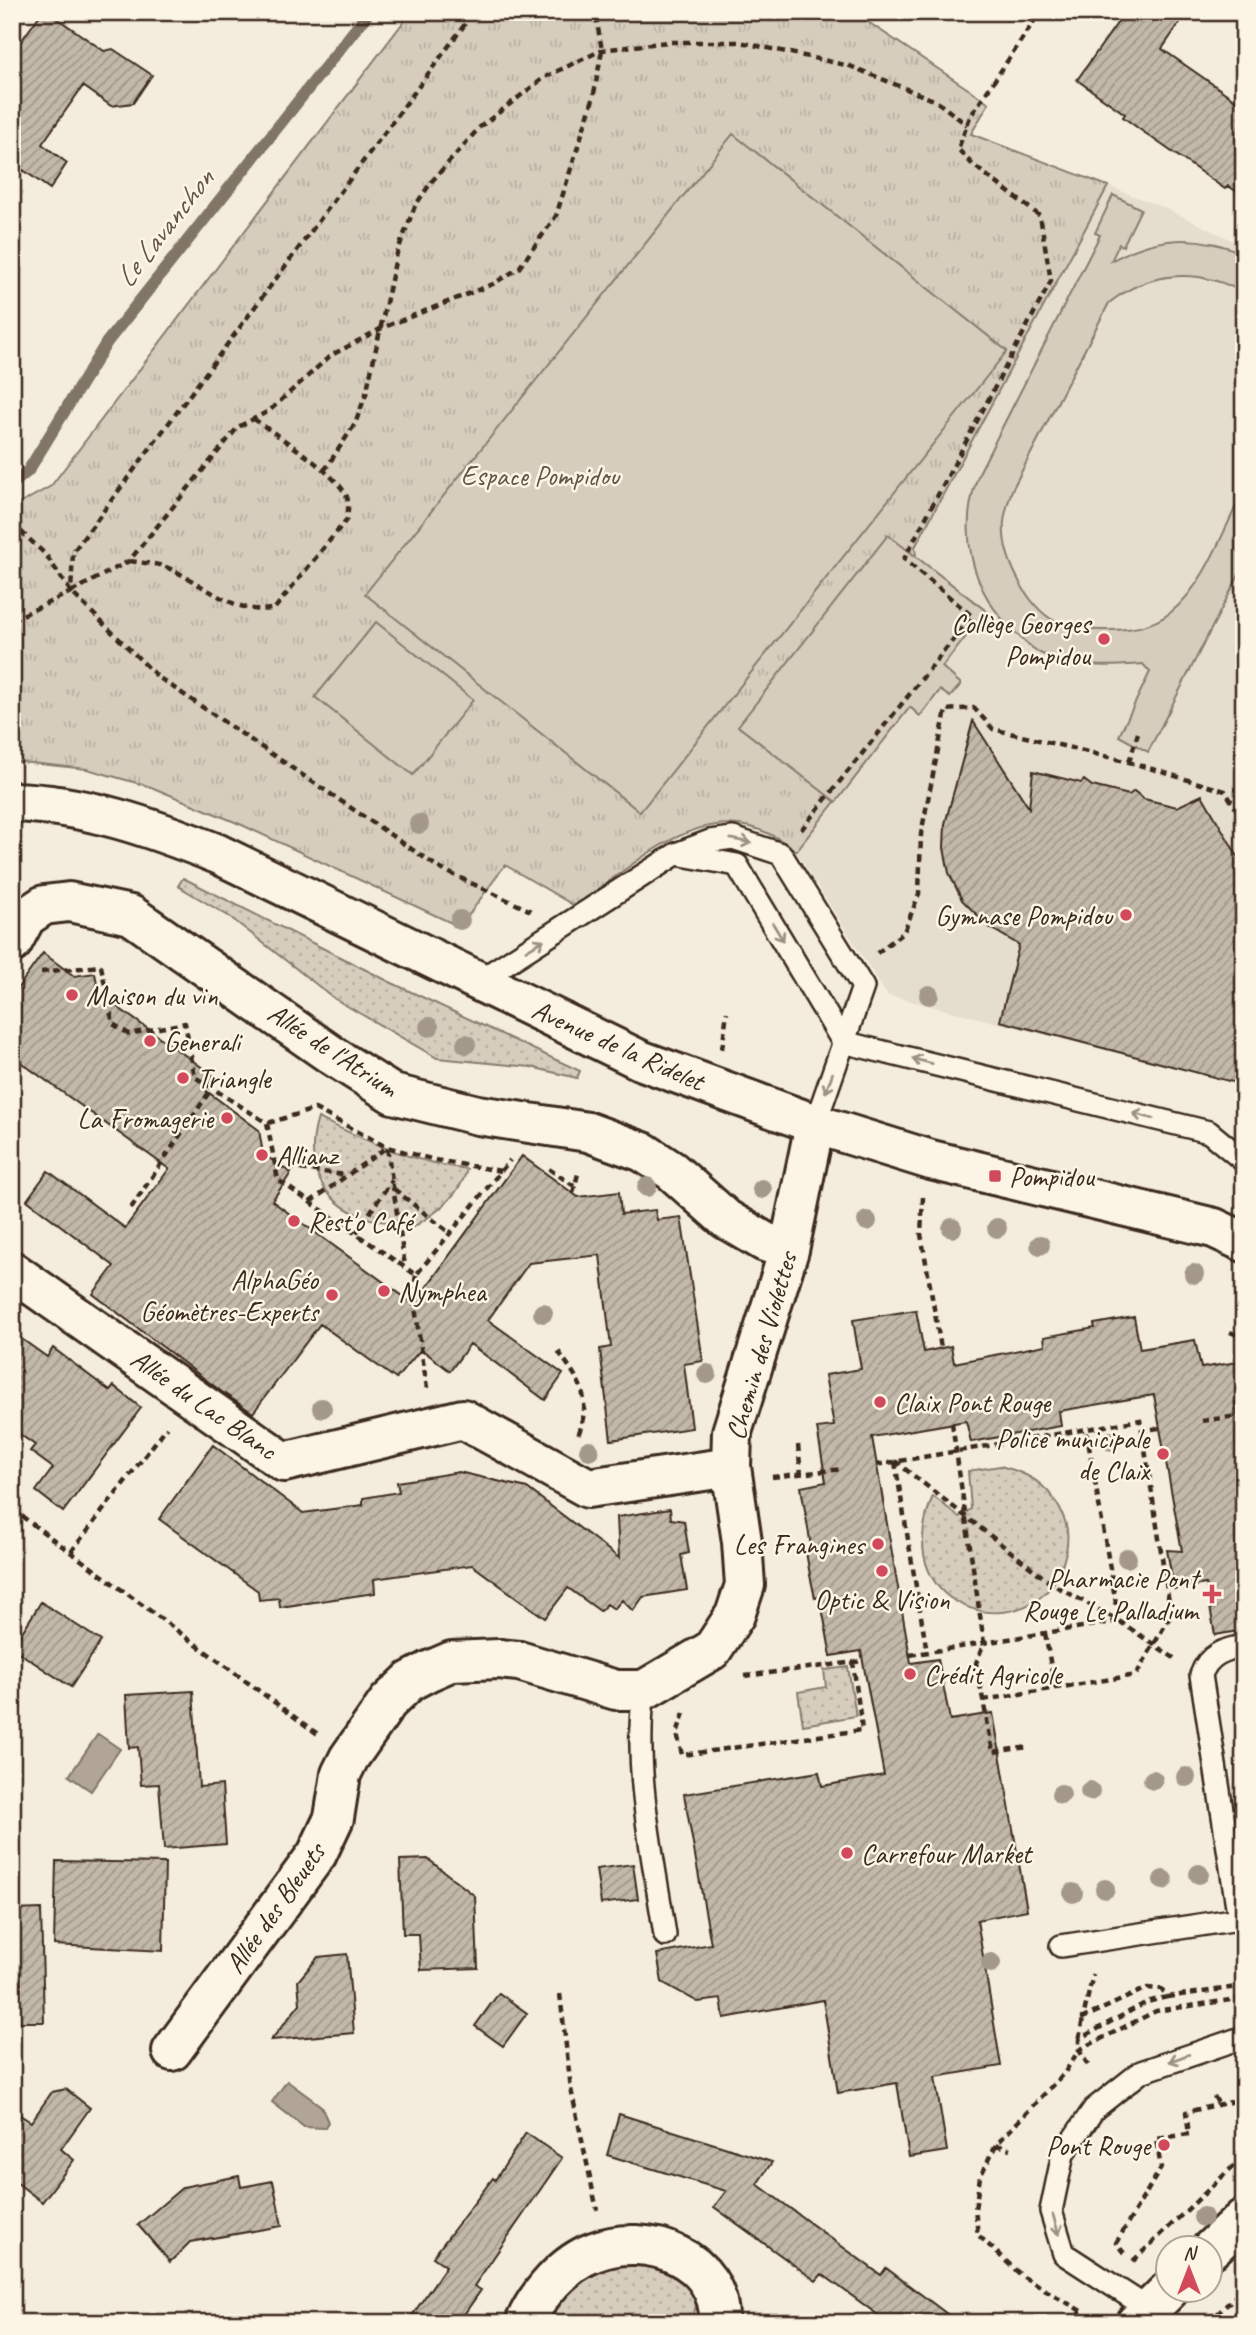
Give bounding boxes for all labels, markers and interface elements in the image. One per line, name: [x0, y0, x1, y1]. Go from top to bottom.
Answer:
water label: Le Lavanchon: [106, 159, 223, 295]
park label: Espace Pompidou: [461, 458, 621, 493]
place label: Collège Georges Pompidou: [951, 606, 1092, 673]
marker: Collège Georges Pompidou: [1096, 631, 1112, 647]
one-way arrow: [729, 834, 752, 848]
place label: Gymnase Pompidou: [935, 898, 1114, 933]
marker: Gymnase Pompidou: [1118, 907, 1134, 923]
one-way arrow: [771, 922, 785, 942]
one-way arrow: [524, 938, 544, 952]
place label: Maison du vin: [86, 978, 218, 1013]
marker: Maison du vin: [64, 987, 80, 1003]
street label: Avenue de la Ridelet: [527, 992, 712, 1100]
street label: Allée de l'Atrium: [261, 995, 406, 1106]
place label: Generali: [164, 1024, 244, 1059]
marker: Generali: [142, 1033, 158, 1049]
one-way arrow: [911, 1054, 934, 1068]
place label: Triangle: [197, 1061, 273, 1096]
marker: Triangle: [175, 1070, 191, 1086]
one-way arrow: [822, 1071, 834, 1093]
place label: La Fromagerie: [77, 1101, 215, 1136]
one-way arrow: [1132, 1109, 1155, 1122]
marker: La Fromagerie: [219, 1110, 235, 1126]
place label: Allianz: [276, 1138, 341, 1173]
marker: Allianz: [254, 1147, 270, 1163]
place label: Pompidou: [1009, 1159, 1095, 1194]
marker: Pompidou: [987, 1168, 1003, 1184]
place label: Rest'o Café: [308, 1204, 416, 1239]
marker: Rest'o Café: [286, 1213, 302, 1229]
street label: Chemin des Violettes: [718, 1246, 805, 1444]
place label: AlphaGéo Géomètres-Experts: [140, 1262, 320, 1329]
place label: Nymphea: [398, 1274, 487, 1309]
marker: Nymphea: [376, 1283, 392, 1299]
marker: AlphaGéo Géomètres-Experts: [324, 1287, 340, 1303]
street label: Allée du Lac Blanc: [124, 1341, 285, 1468]
place label: Claix Pont Rouge: [894, 1385, 1052, 1420]
marker: Claix Pont Rouge: [872, 1394, 888, 1410]
place label: Police municipale de Claix: [996, 1421, 1151, 1488]
marker: Police municipale de Claix: [1155, 1446, 1171, 1462]
place label: Les Frangines: [734, 1527, 866, 1562]
marker: Les Frangines: [870, 1536, 886, 1552]
place label: Pharmacie Pont Rouge Le Palladium: [1023, 1561, 1202, 1628]
marker: Optic & Vision: [874, 1563, 890, 1579]
place label: Optic & Vision: [814, 1582, 950, 1617]
marker: Pharmacie Pont Rouge Le Palladium: [1204, 1586, 1220, 1602]
place label: Crédit Agricole: [924, 1657, 1063, 1692]
marker: Crédit Agricole: [902, 1666, 918, 1682]
street label: Allée des Bleuets: [217, 1834, 334, 1980]
place label: Carrefour Market: [861, 1836, 1034, 1871]
marker: Carrefour Market: [839, 1845, 855, 1861]
one-way arrow: [1168, 2053, 1190, 2065]
place label: Pont Rouge: [1046, 2128, 1152, 2163]
marker: Pont Rouge: [1156, 2137, 1172, 2153]
one-way arrow: [1050, 2213, 1063, 2235]
north arrow: [1154, 2234, 1224, 2304]
text: N: [1183, 2241, 1198, 2265]

